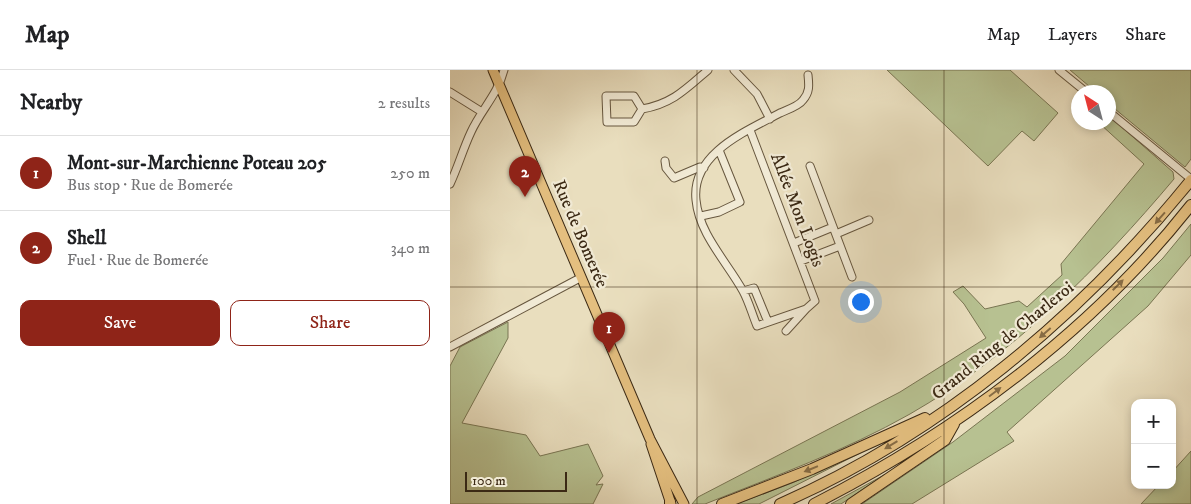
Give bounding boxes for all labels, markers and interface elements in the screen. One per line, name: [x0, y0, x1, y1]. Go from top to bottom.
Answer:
text: Map: [25, 20, 69, 50]
text: Map: [987, 24, 1020, 46]
text: Layers: [1048, 24, 1097, 46]
text: Share: [1125, 24, 1166, 46]
north arrow: [1071, 85, 1116, 130]
text: Nearby: [20, 90, 82, 116]
text: 2 results: [378, 93, 430, 113]
street label: Allée Mon Logis: [765, 150, 829, 270]
text: Mont-sur-Marchienne Poteau 205: [67, 152, 327, 175]
pin: 2: [509, 156, 541, 197]
text: 1: [33, 163, 39, 183]
text: 250 m: [390, 163, 430, 183]
text: Bus stop · Rue de Bomerée: [67, 175, 233, 195]
street label: Rue de Bomerée: [547, 177, 613, 291]
one-way arrow: [1154, 211, 1166, 223]
text: Shell: [67, 227, 106, 250]
text: 2: [32, 238, 40, 258]
text: 340 m: [391, 238, 430, 258]
text: Fuel · Rue de Bomerée: [67, 250, 208, 270]
street label: Grand Ring de Charleroi: [927, 277, 1079, 405]
one-way arrow: [1111, 280, 1123, 292]
your location: [848, 289, 874, 315]
button: Save: [20, 300, 220, 346]
button: Share: [230, 300, 430, 346]
pin: 1: [593, 312, 625, 353]
one-way arrow: [1039, 327, 1052, 338]
one-way arrow: [988, 387, 1002, 397]
map controls: [1131, 399, 1176, 489]
button: +: [1131, 399, 1176, 444]
one-way arrow: [885, 440, 898, 449]
button: −: [1131, 444, 1176, 489]
one-way arrow: [804, 466, 818, 474]
scale bar: [465, 469, 568, 492]
text: 100 m: [472, 472, 506, 490]

